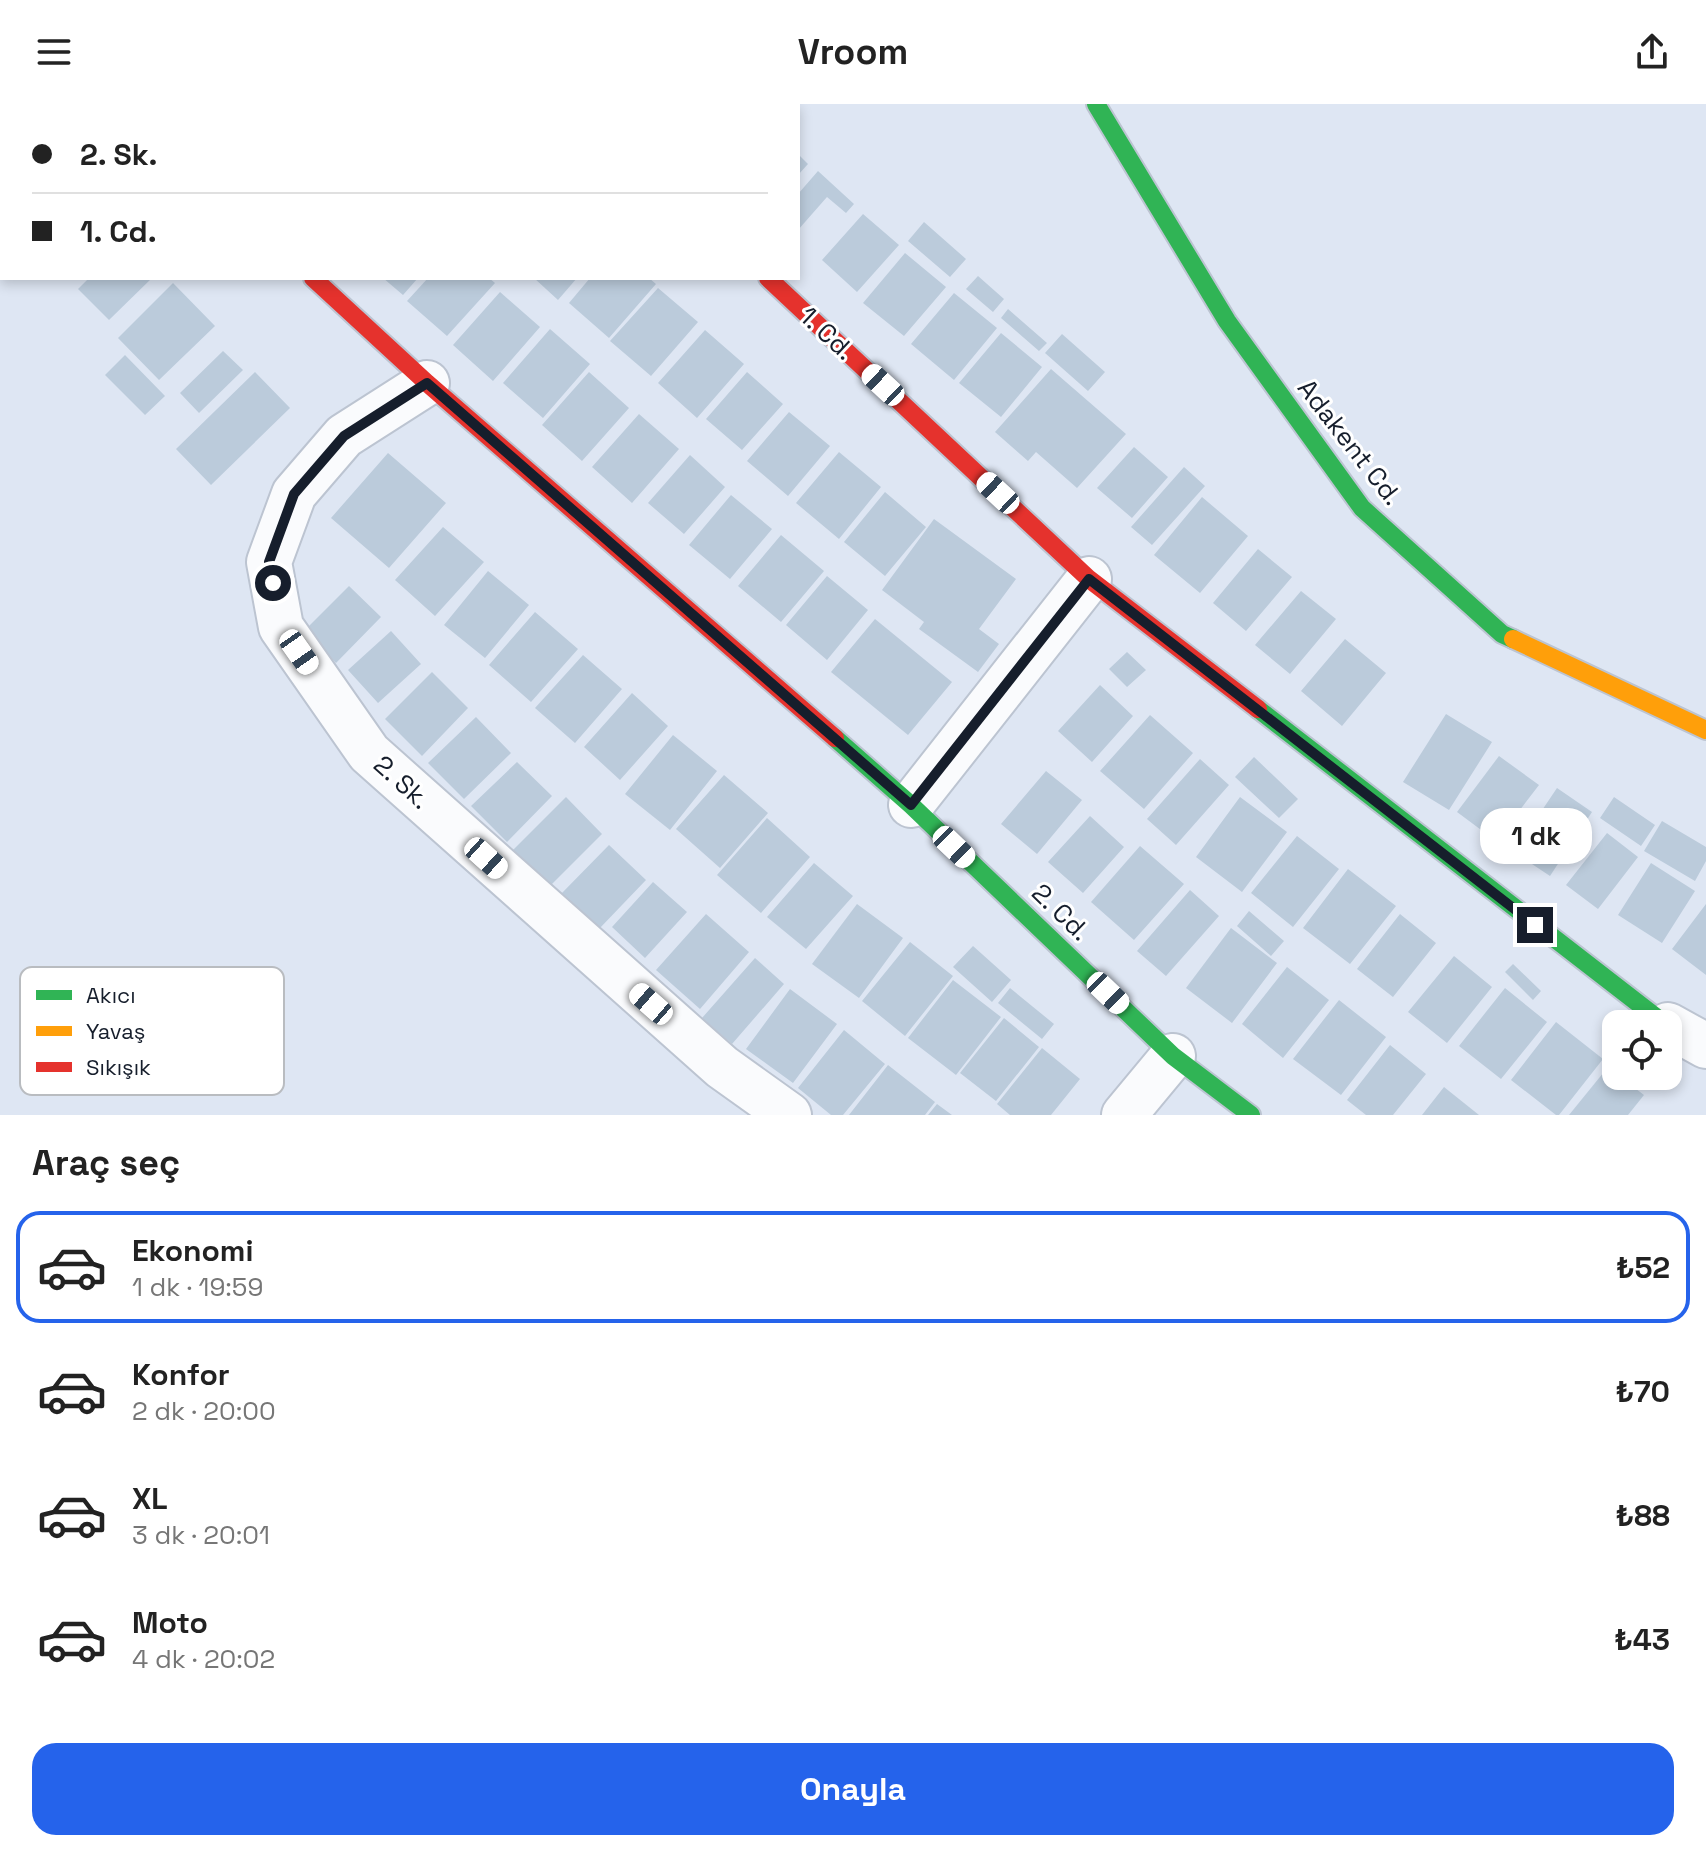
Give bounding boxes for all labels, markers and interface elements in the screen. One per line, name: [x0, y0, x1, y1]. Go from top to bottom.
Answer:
text: Vroom: [798, 29, 908, 75]
icon: menu: [32, 30, 76, 74]
icon: share: [1630, 30, 1674, 74]
text: 2. Sk.: [80, 135, 158, 174]
text: 1. Cd.: [80, 212, 157, 251]
street label: 1. Cd.: [792, 299, 862, 367]
car: [857, 360, 909, 410]
street label: Adakent Cd.: [1290, 372, 1410, 512]
car: [972, 468, 1024, 518]
route start: [255, 565, 291, 601]
car: [275, 625, 323, 679]
street label: 2. Sk.: [367, 748, 437, 816]
callout: 1 dk: [1479, 809, 1591, 865]
text: 1 dk: [1511, 819, 1561, 853]
car: [928, 822, 980, 872]
car: [460, 833, 512, 883]
street label: 2. Cd.: [1025, 876, 1097, 948]
route end: [1517, 907, 1553, 943]
legend: [20, 967, 284, 1095]
car: [1082, 968, 1134, 1018]
car: [625, 979, 677, 1029]
text: Akıcı: [86, 981, 136, 1009]
map controls: [1602, 1010, 1682, 1090]
button: locate: [1602, 1010, 1682, 1090]
text: Yavaş: [86, 1017, 145, 1045]
text: Sıkışık: [86, 1053, 151, 1081]
text: Araç seç: [32, 1140, 180, 1186]
icon: car: [36, 1231, 108, 1303]
text: Ekonomi: [132, 1231, 253, 1270]
text: ₺52: [1616, 1248, 1670, 1287]
text: 1 dk · 19:59: [132, 1270, 263, 1304]
icon: car: [36, 1355, 108, 1427]
text: Konfor: [132, 1355, 230, 1394]
text: ₺70: [1616, 1372, 1670, 1411]
text: 2 dk · 20:00: [132, 1394, 276, 1428]
icon: car: [36, 1479, 108, 1551]
text: XL: [132, 1479, 168, 1518]
text: ₺88: [1615, 1496, 1670, 1535]
text: 3 dk · 20:01: [132, 1518, 270, 1552]
icon: car: [36, 1603, 108, 1675]
text: Moto: [132, 1603, 208, 1642]
text: ₺43: [1614, 1620, 1670, 1659]
text: 4 dk · 20:02: [132, 1642, 275, 1676]
button: Onayla: [32, 1743, 1674, 1835]

